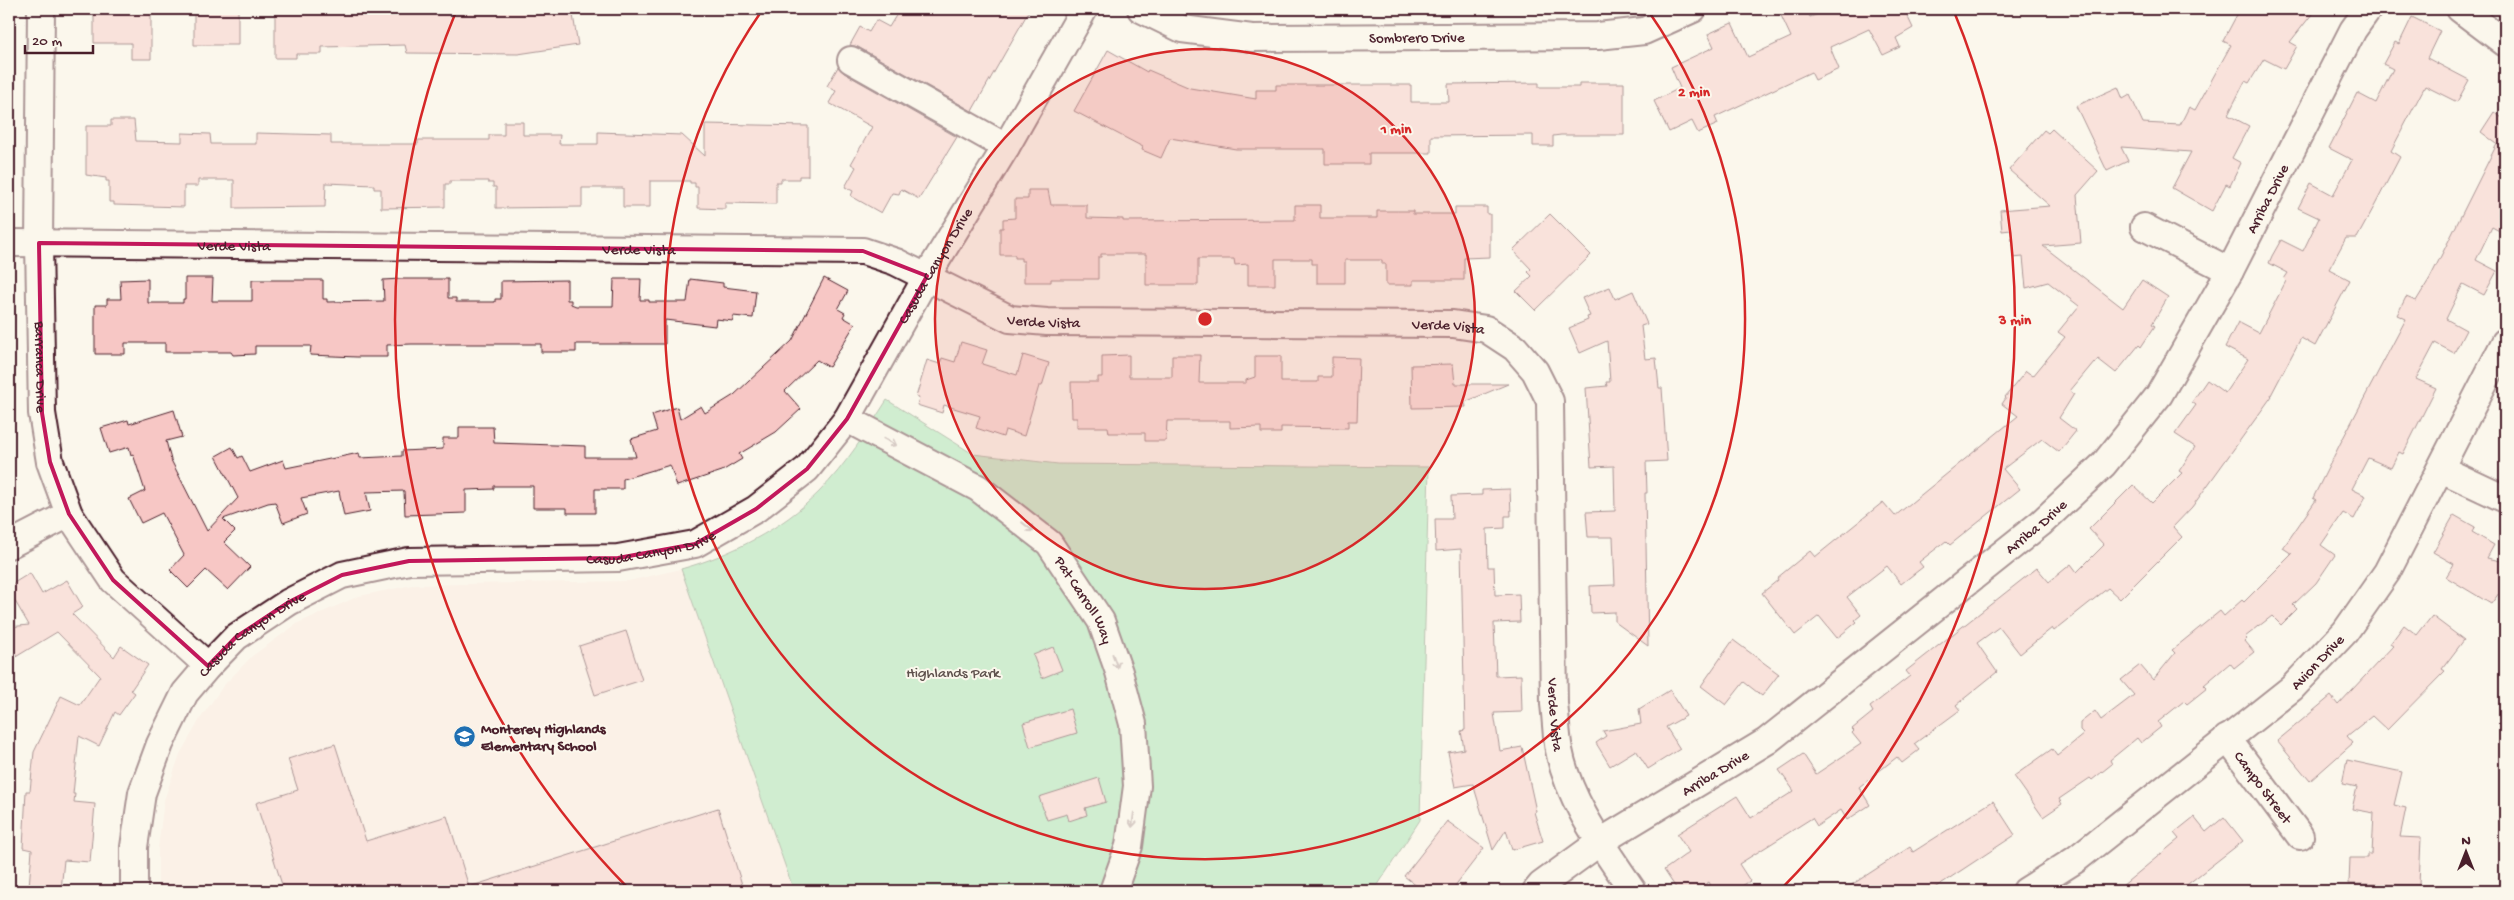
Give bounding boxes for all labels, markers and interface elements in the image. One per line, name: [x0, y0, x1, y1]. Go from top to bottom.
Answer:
scale bar: [25, 22, 92, 54]
street label: Sombrero Drive: [1369, 30, 1465, 48]
text: 20 m: [32, 33, 62, 51]
text: 2 min: [1678, 84, 1711, 102]
text: 1 min: [1380, 121, 1412, 139]
street label: Arriba Drive: [2244, 162, 2294, 237]
street label: Casuda Canyon Drive: [895, 205, 978, 328]
street label: Verde Vista: [196, 238, 271, 256]
street label: Verde Vista: [601, 242, 676, 260]
centre of rings: [1196, 310, 1214, 328]
street label: Verde Vista: [1005, 312, 1081, 333]
text: 3 min: [1998, 312, 2032, 330]
street label: Verde Vista: [1411, 317, 1487, 340]
street label: Barranca Drive: [29, 320, 49, 413]
one-way arrow: [882, 438, 897, 447]
street label: Arriba Drive: [2002, 496, 2072, 559]
one-way arrow: [1021, 521, 1034, 532]
street label: Casuda Canyon Drive: [586, 527, 720, 569]
street label: Pat Carroll Way: [1049, 553, 1116, 647]
street label: Casuda Canyon Drive: [196, 588, 309, 682]
street label: Avion Drive: [2288, 631, 2349, 695]
one-way arrow: [1111, 652, 1120, 668]
park label: Highlands Park: [906, 665, 1001, 683]
street label: Verde Vista: [1543, 677, 1566, 753]
place label: Monterey Highlands Elementary School: [481, 721, 607, 756]
school or university icon: Monterey Highlands Elementary School: [453, 725, 477, 749]
street label: Arriba Drive: [1679, 747, 1753, 801]
street label: Campo Street: [2229, 748, 2296, 829]
one-way arrow: [1128, 812, 1138, 828]
north arrow: [2442, 828, 2492, 878]
text: N: [2461, 833, 2471, 850]

